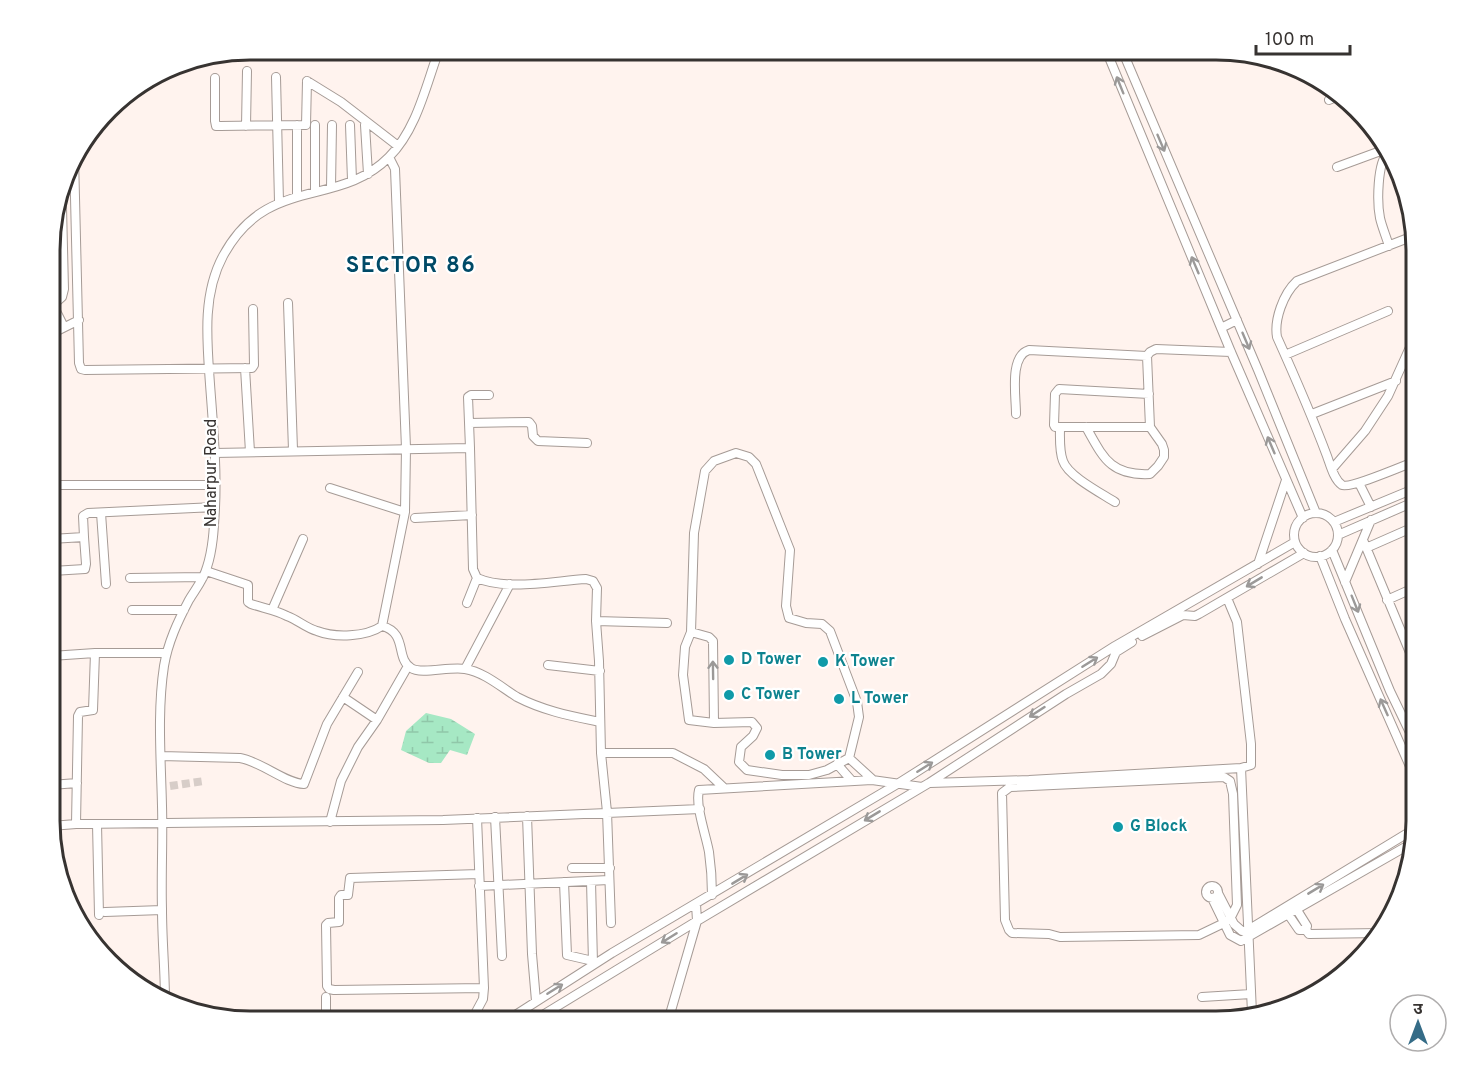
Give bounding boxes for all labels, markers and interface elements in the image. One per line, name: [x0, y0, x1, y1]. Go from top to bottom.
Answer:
scale bar: [1256, 18, 1350, 56]
text: 100 m: [1265, 29, 1314, 52]
one-way arrow: [1114, 76, 1125, 95]
one-way arrow: [1156, 133, 1167, 151]
district label: SECTOR 86: [346, 253, 476, 280]
one-way arrow: [1189, 256, 1200, 275]
one-way arrow: [1241, 331, 1252, 350]
street label: Naharpur Road: [202, 419, 222, 527]
one-way arrow: [1265, 436, 1276, 454]
one-way arrow: [1245, 577, 1262, 589]
one-way arrow: [1350, 594, 1361, 613]
place label: D Tower: [741, 650, 801, 670]
place label: K Tower: [835, 652, 895, 672]
marker: D Tower: [722, 653, 736, 667]
marker: K Tower: [816, 655, 830, 669]
one-way arrow: [1081, 656, 1098, 668]
one-way arrow: [708, 660, 719, 680]
place label: C Tower: [741, 685, 800, 705]
marker: C Tower: [722, 688, 736, 702]
place label: L Tower: [851, 689, 909, 709]
marker: L Tower: [832, 692, 846, 706]
one-way arrow: [1378, 699, 1390, 717]
one-way arrow: [1029, 706, 1046, 719]
place label: B Tower: [782, 745, 842, 765]
marker: B Tower: [763, 748, 777, 762]
one-way arrow: [916, 760, 933, 772]
one-way arrow: [864, 811, 881, 823]
place label: G Block: [1130, 817, 1187, 837]
marker: G Block: [1111, 820, 1125, 834]
one-way arrow: [731, 872, 748, 884]
one-way arrow: [1307, 882, 1324, 894]
one-way arrow: [661, 933, 678, 945]
one-way arrow: [546, 982, 563, 994]
north arrow: [1388, 993, 1448, 1053]
text: उ: [1413, 1000, 1423, 1020]

